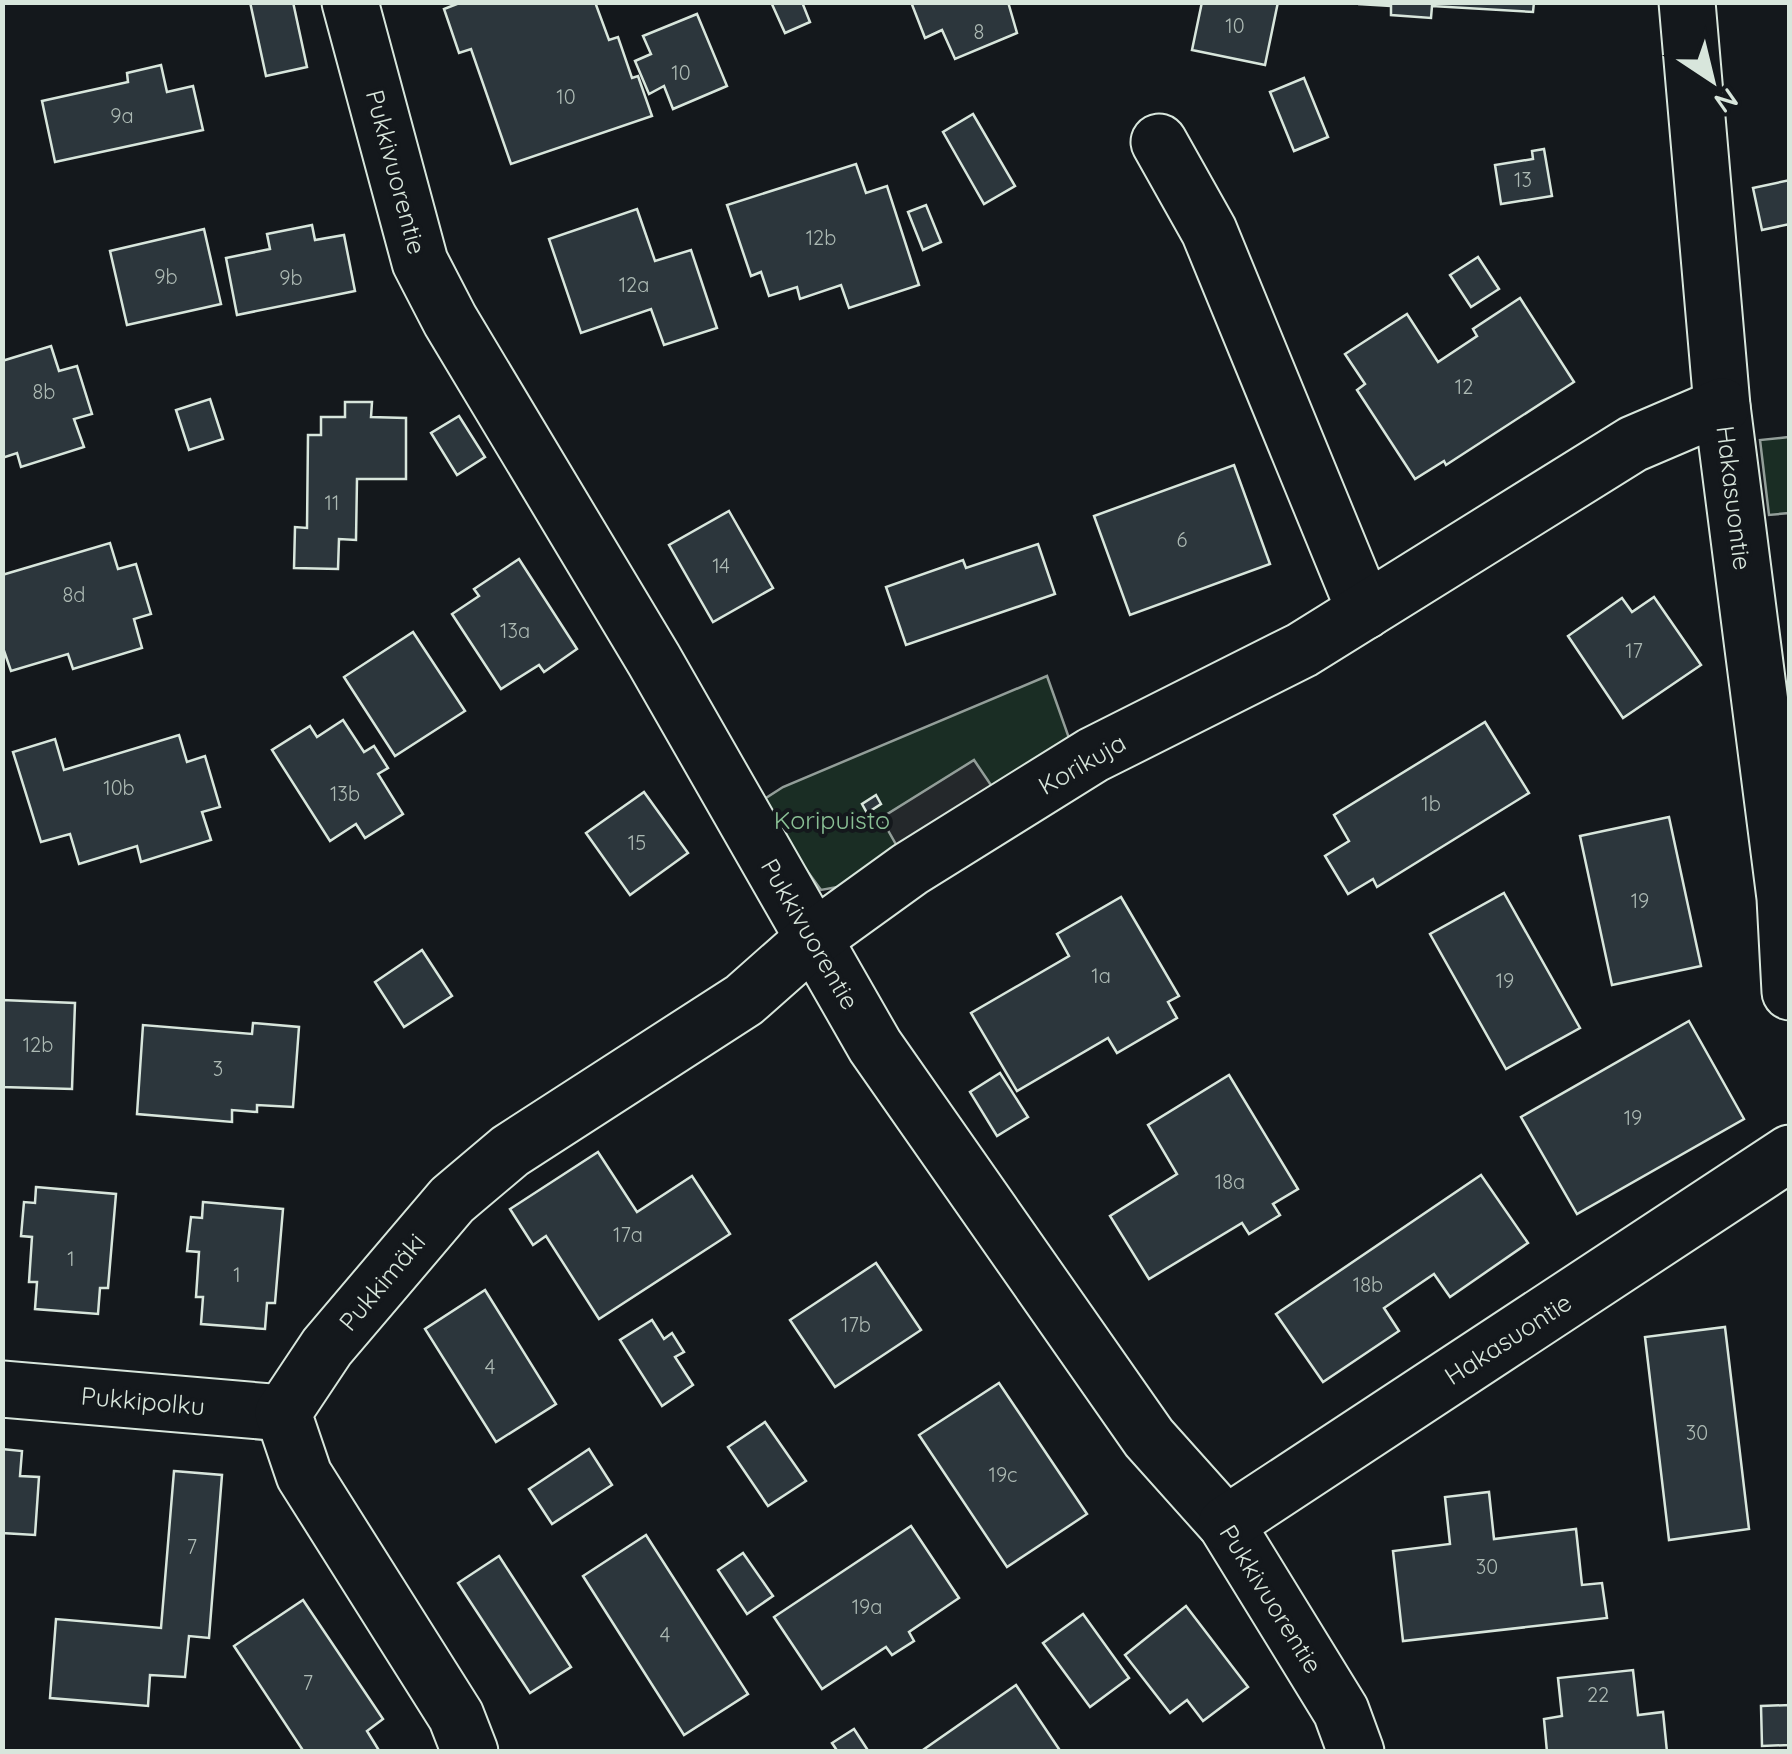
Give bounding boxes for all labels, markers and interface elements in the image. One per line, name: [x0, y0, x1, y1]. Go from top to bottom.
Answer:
house number: 10: [1225, 13, 1245, 38]
house number: 8: [974, 19, 984, 44]
north arrow: [1662, 30, 1762, 130]
house number: 10: [671, 60, 691, 85]
text: N: [1708, 81, 1745, 121]
house number: 10: [556, 84, 576, 109]
street label: Pukkivuorentie: [360, 86, 433, 258]
house number: 9a: [110, 103, 134, 128]
house number: 13: [1514, 167, 1532, 192]
house number: 12b: [806, 225, 836, 250]
house number: 9b: [154, 264, 178, 289]
house number: 9b: [279, 265, 303, 290]
house number: 12a: [619, 272, 649, 297]
house number: 12: [1455, 374, 1473, 399]
house number: 8b: [33, 379, 55, 404]
street label: Hakasuontie: [1710, 424, 1759, 572]
house number: 11: [325, 490, 339, 515]
house number: 6: [1177, 527, 1188, 552]
house number: 14: [712, 553, 730, 578]
house number: 8d: [63, 582, 85, 607]
house number: 13a: [500, 618, 530, 643]
house number: 17: [1625, 638, 1643, 663]
street label: Korikuja: [1033, 726, 1131, 801]
house number: 10b: [103, 775, 135, 800]
house number: 13b: [330, 781, 360, 806]
house number: 1b: [1421, 791, 1441, 816]
park label: Koripuisto: [774, 804, 890, 835]
house number: 15: [628, 830, 646, 855]
street label: Pukkivuorentie: [755, 853, 866, 1015]
house number: 19: [1631, 888, 1649, 913]
house number: 1a: [1091, 963, 1111, 988]
house number: 19: [1496, 968, 1514, 993]
house number: 12b: [23, 1032, 53, 1057]
house number: 3: [213, 1056, 223, 1081]
house number: 19: [1624, 1105, 1642, 1130]
house number: 18a: [1215, 1169, 1245, 1194]
house number: 17a: [613, 1222, 643, 1247]
street label: Pukkimäki: [332, 1227, 431, 1337]
house number: 1: [67, 1246, 75, 1271]
house number: 1: [233, 1262, 241, 1287]
house number: 18b: [1353, 1272, 1383, 1297]
street label: Hakasuontie: [1438, 1286, 1577, 1391]
house number: 17b: [841, 1312, 871, 1337]
house number: 4: [485, 1354, 495, 1379]
street label: Pukkipolku: [80, 1380, 206, 1421]
house number: 30: [1686, 1420, 1708, 1445]
house number: 19c: [989, 1462, 1017, 1487]
street label: Pukkivuorentie: [1213, 1519, 1329, 1679]
house number: 7: [187, 1534, 197, 1559]
house number: 30: [1476, 1554, 1498, 1579]
house number: 19a: [852, 1594, 882, 1619]
house number: 4: [660, 1622, 670, 1647]
house number: 7: [303, 1670, 313, 1695]
house number: 22: [1587, 1682, 1609, 1707]

